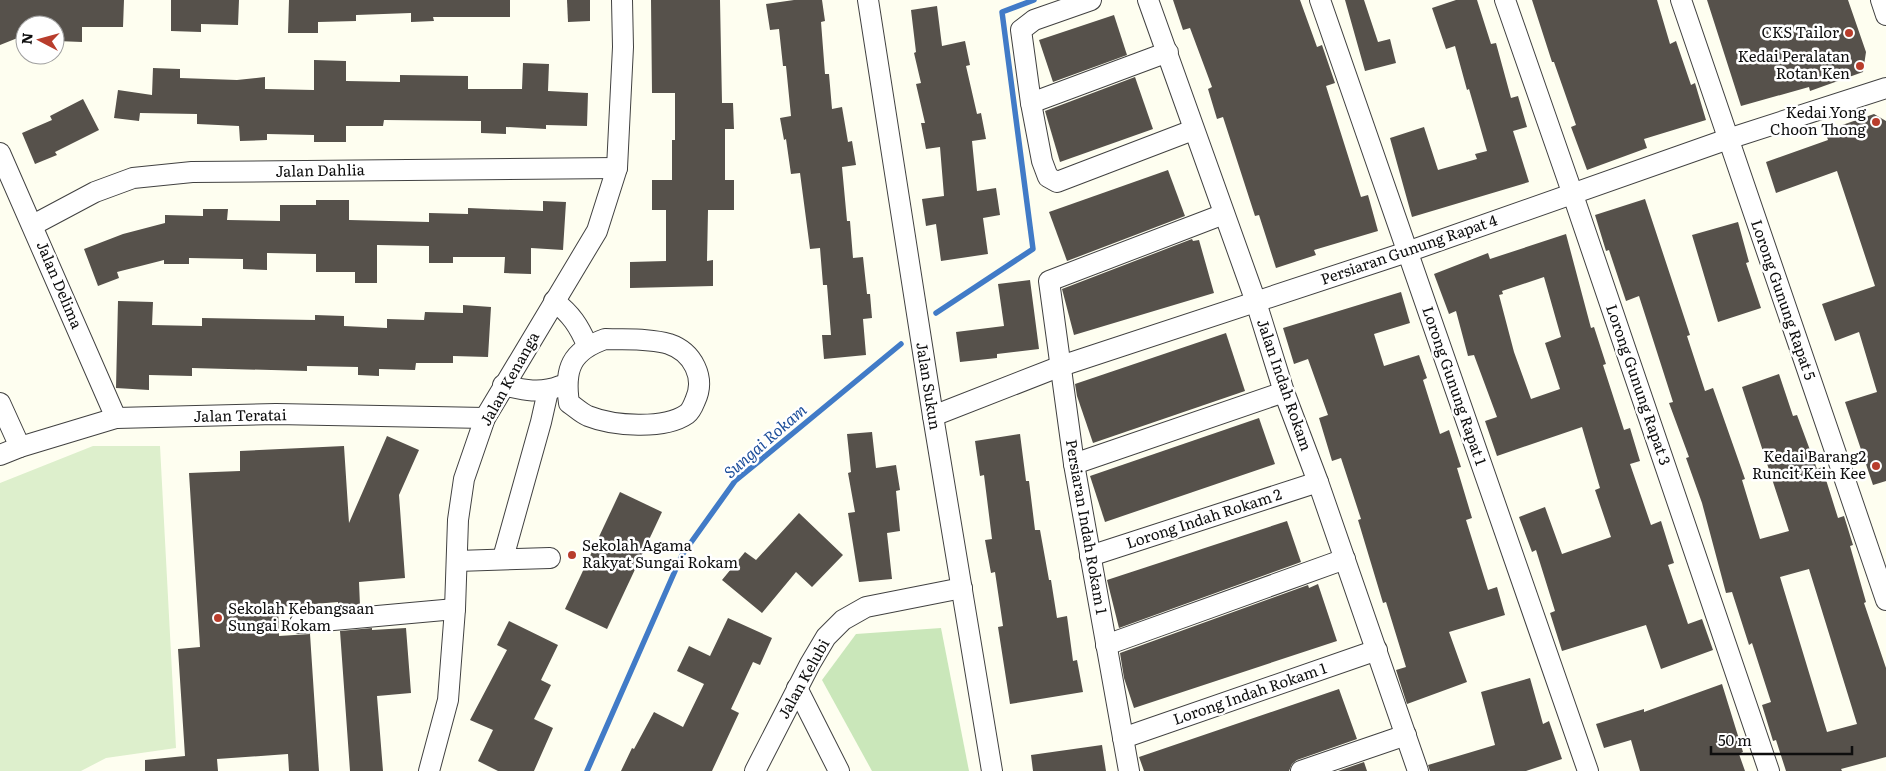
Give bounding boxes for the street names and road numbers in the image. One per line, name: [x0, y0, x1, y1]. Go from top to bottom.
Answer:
street label: Jalan Dahlia: [275, 157, 366, 182]
street label: Persiaran Gunung Rapat 4: [1317, 208, 1500, 290]
street label: Lorong Gunung Rapat 5: [1746, 216, 1823, 383]
street label: Jalan Delima: [32, 237, 90, 333]
street label: Lorong Gunung Rapat 3: [1601, 301, 1678, 468]
street label: Lorong Gunung Rapat 1: [1417, 303, 1493, 468]
street label: Jalan Indah Rokam: [1252, 315, 1319, 454]
street label: Jalan Kenanga: [473, 326, 545, 430]
street label: Jalan Sukun: [911, 340, 948, 431]
street label: Jalan Teratai: [193, 402, 287, 427]
street label: Persiaran Indah Rokam 1: [1061, 437, 1114, 616]
street label: Lorong Indah Rokam 2: [1123, 481, 1285, 554]
street label: Jalan Kelubi: [771, 634, 834, 723]
street label: Lorong Indah Rokam 1: [1170, 656, 1329, 730]

